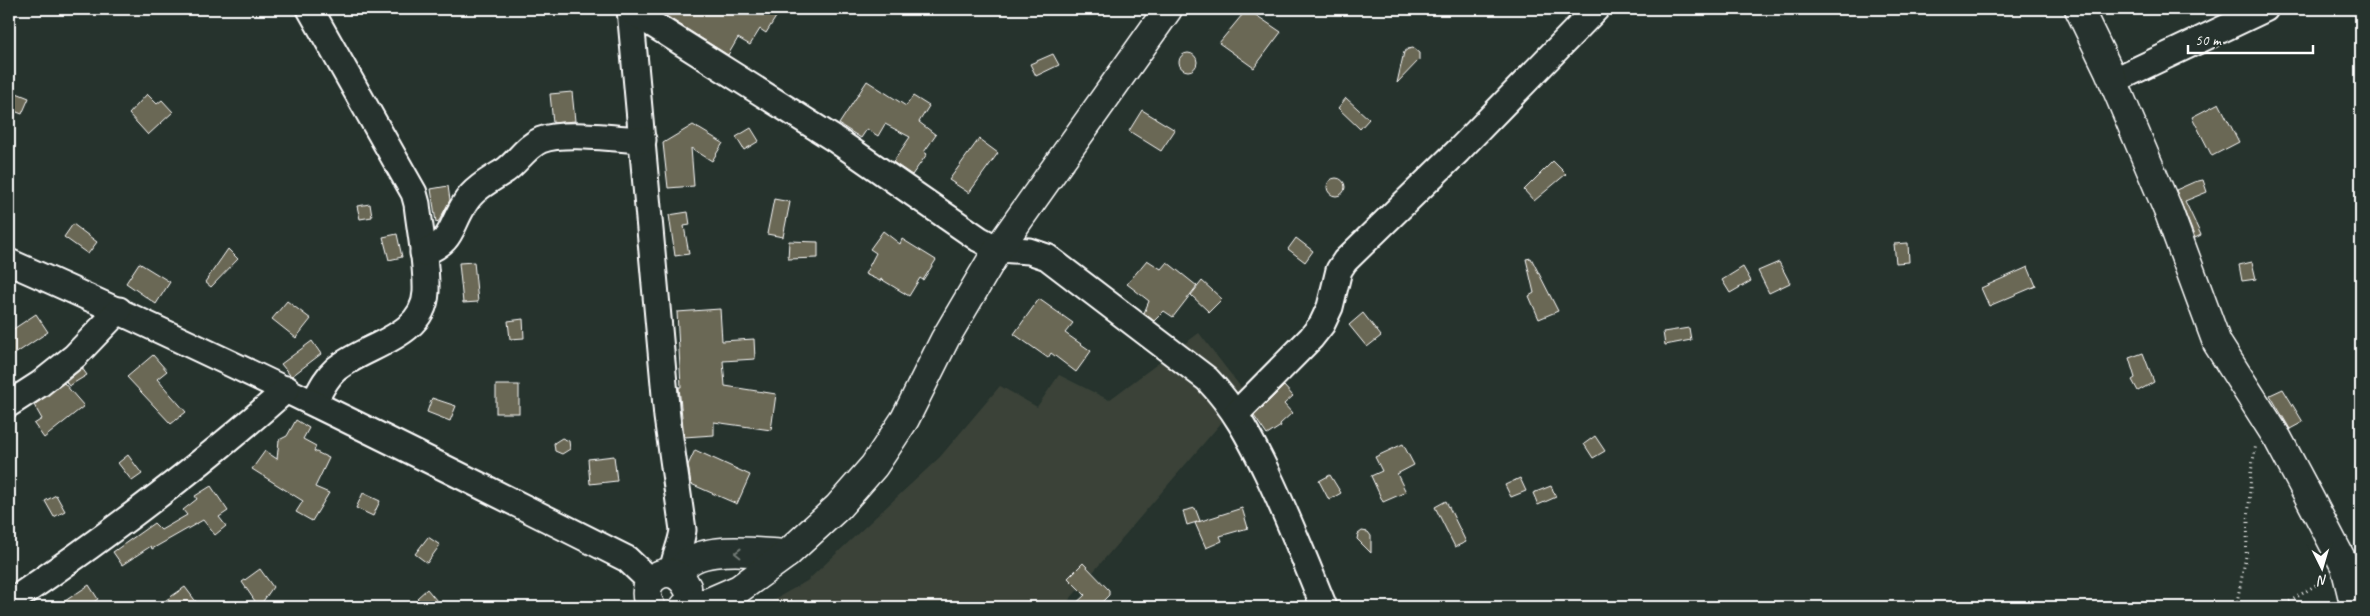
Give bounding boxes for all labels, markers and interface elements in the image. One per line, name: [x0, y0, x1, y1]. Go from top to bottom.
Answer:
scale bar: [2188, 22, 2312, 54]
text: 50 m: [2195, 31, 2222, 50]
north arrow: [2298, 544, 2348, 594]
one-way arrow: [734, 548, 742, 558]
text: N: [2316, 572, 2328, 590]

